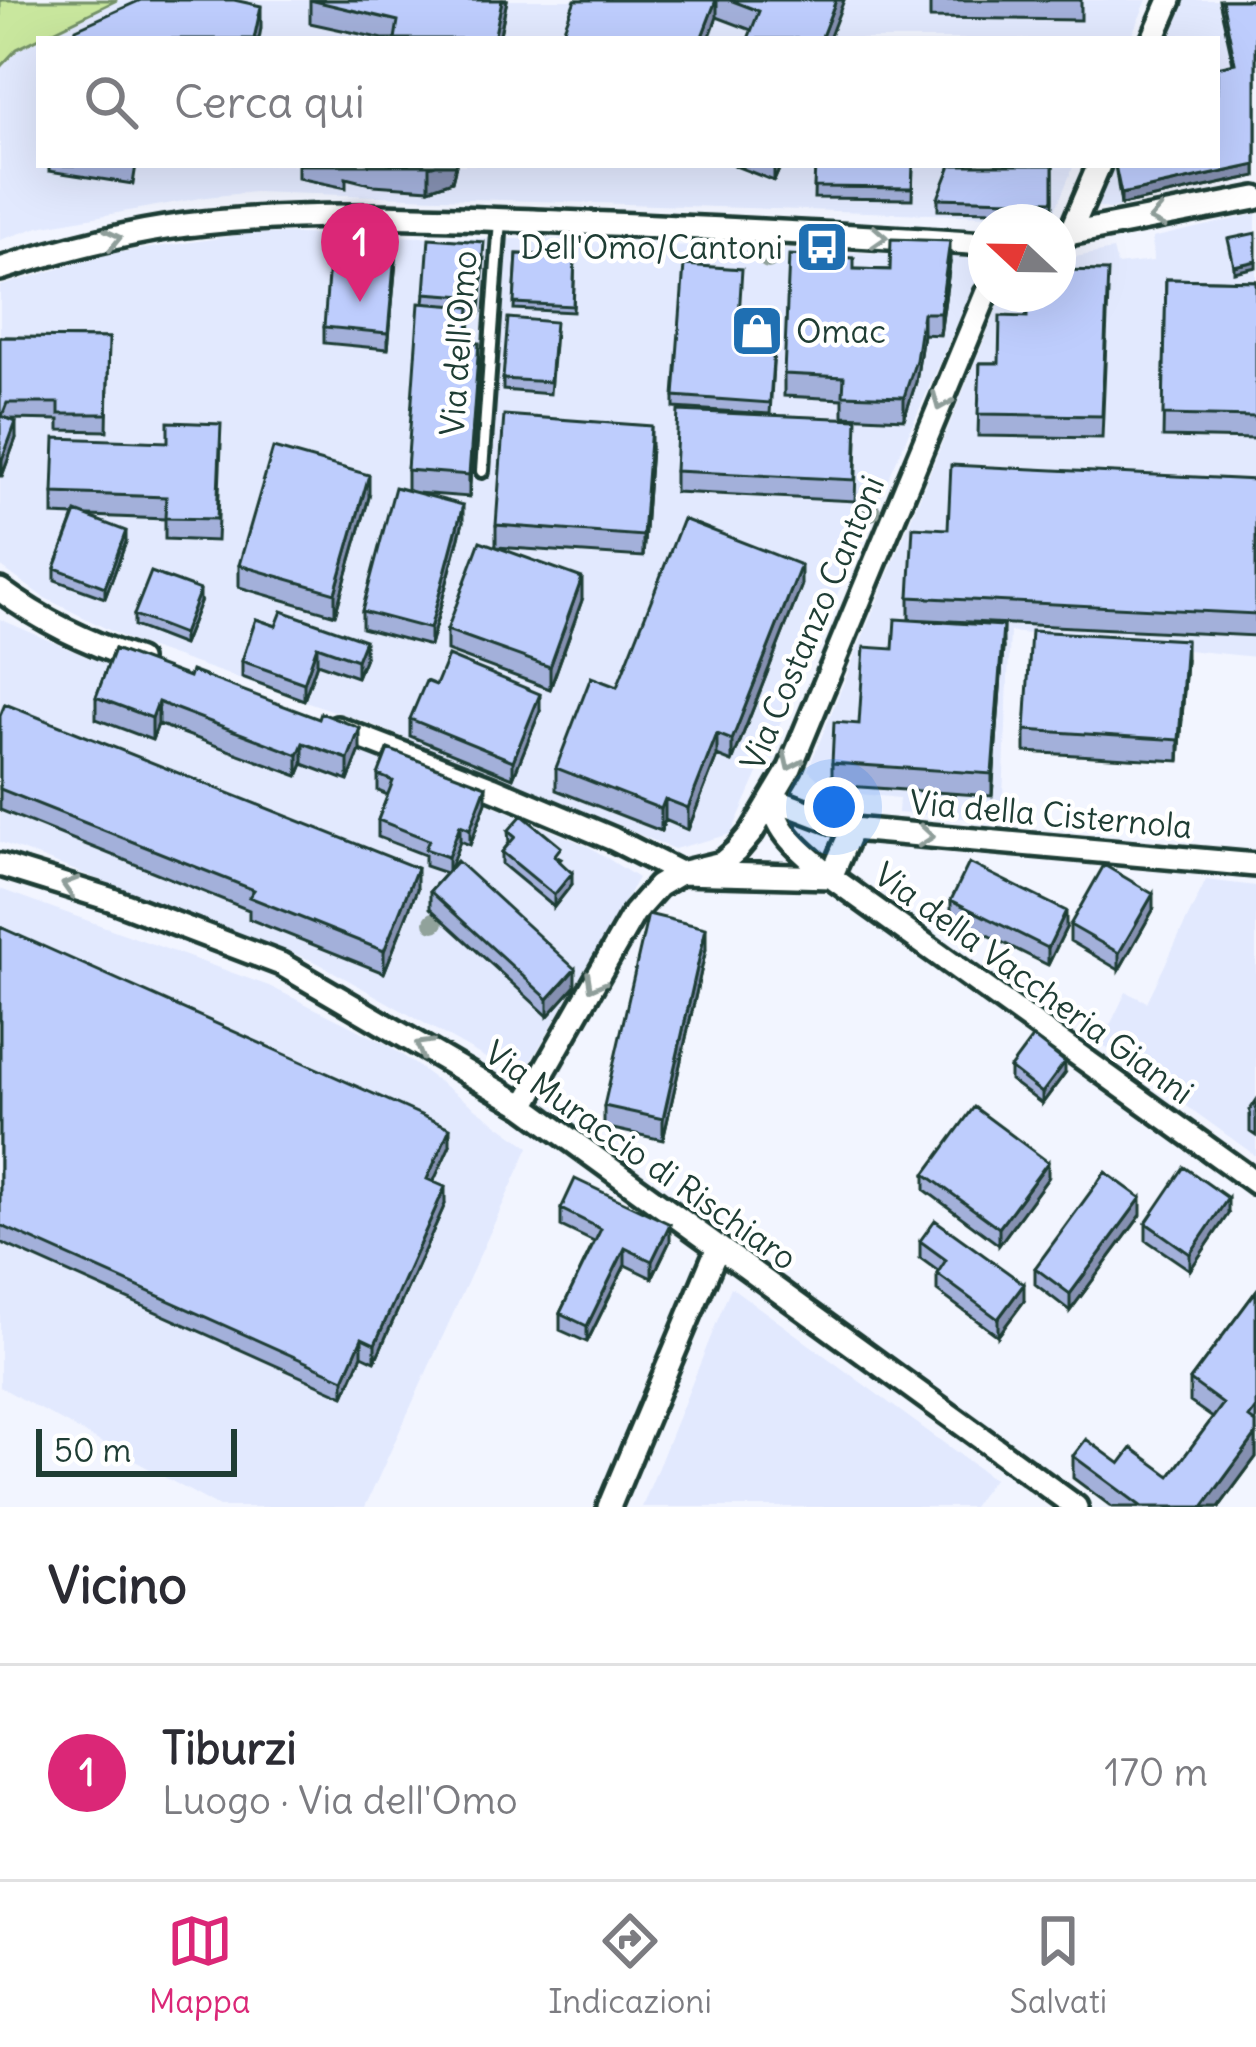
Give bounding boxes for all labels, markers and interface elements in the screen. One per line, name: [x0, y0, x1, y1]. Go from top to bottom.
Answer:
search box: [36, 36, 1220, 168]
icon: search: [78, 69, 144, 135]
text: Cerca qui: [174, 74, 365, 130]
pin: 1: [321, 203, 399, 302]
north arrow: [968, 204, 1076, 312]
one-way arrow: [1147, 204, 1167, 230]
bus stop icon: Dell'Omo/Cantoni: [794, 219, 850, 275]
one-way arrow: [870, 224, 889, 250]
place label: Dell'Omo/Cantoni: [520, 226, 783, 268]
one-way arrow: [103, 227, 123, 252]
street label: Via dell'Omo: [431, 249, 485, 437]
shop icon: Omac: [729, 303, 785, 359]
place label: Omac: [796, 310, 886, 352]
one-way arrow: [931, 389, 955, 411]
street label: Via Costanzo Cantoni: [731, 469, 893, 777]
one-way arrow: [782, 750, 806, 771]
your location: [804, 777, 864, 837]
street label: Via della Cisternola: [908, 781, 1194, 847]
one-way arrow: [917, 823, 936, 848]
street label: Via della Vaccheria Gianni: [866, 853, 1202, 1113]
one-way arrow: [60, 876, 81, 901]
one-way arrow: [585, 971, 608, 992]
street label: Via Muraccio di Rischiaro: [477, 1031, 805, 1279]
one-way arrow: [414, 1039, 436, 1061]
scale bar: [36, 1423, 237, 1476]
text: 50 m: [54, 1429, 131, 1471]
text: Vicino: [48, 1553, 187, 1617]
text: Tiburzi: [162, 1720, 297, 1776]
text: 1: [79, 1748, 95, 1797]
text: 170 m: [1104, 1748, 1208, 1797]
text: Luogo · Via dell'Omo: [162, 1776, 518, 1825]
tab: Mappa: [149, 1908, 251, 2022]
tab: Indicazioni: [548, 1908, 712, 2022]
tab: Salvati: [1009, 1908, 1107, 2022]

